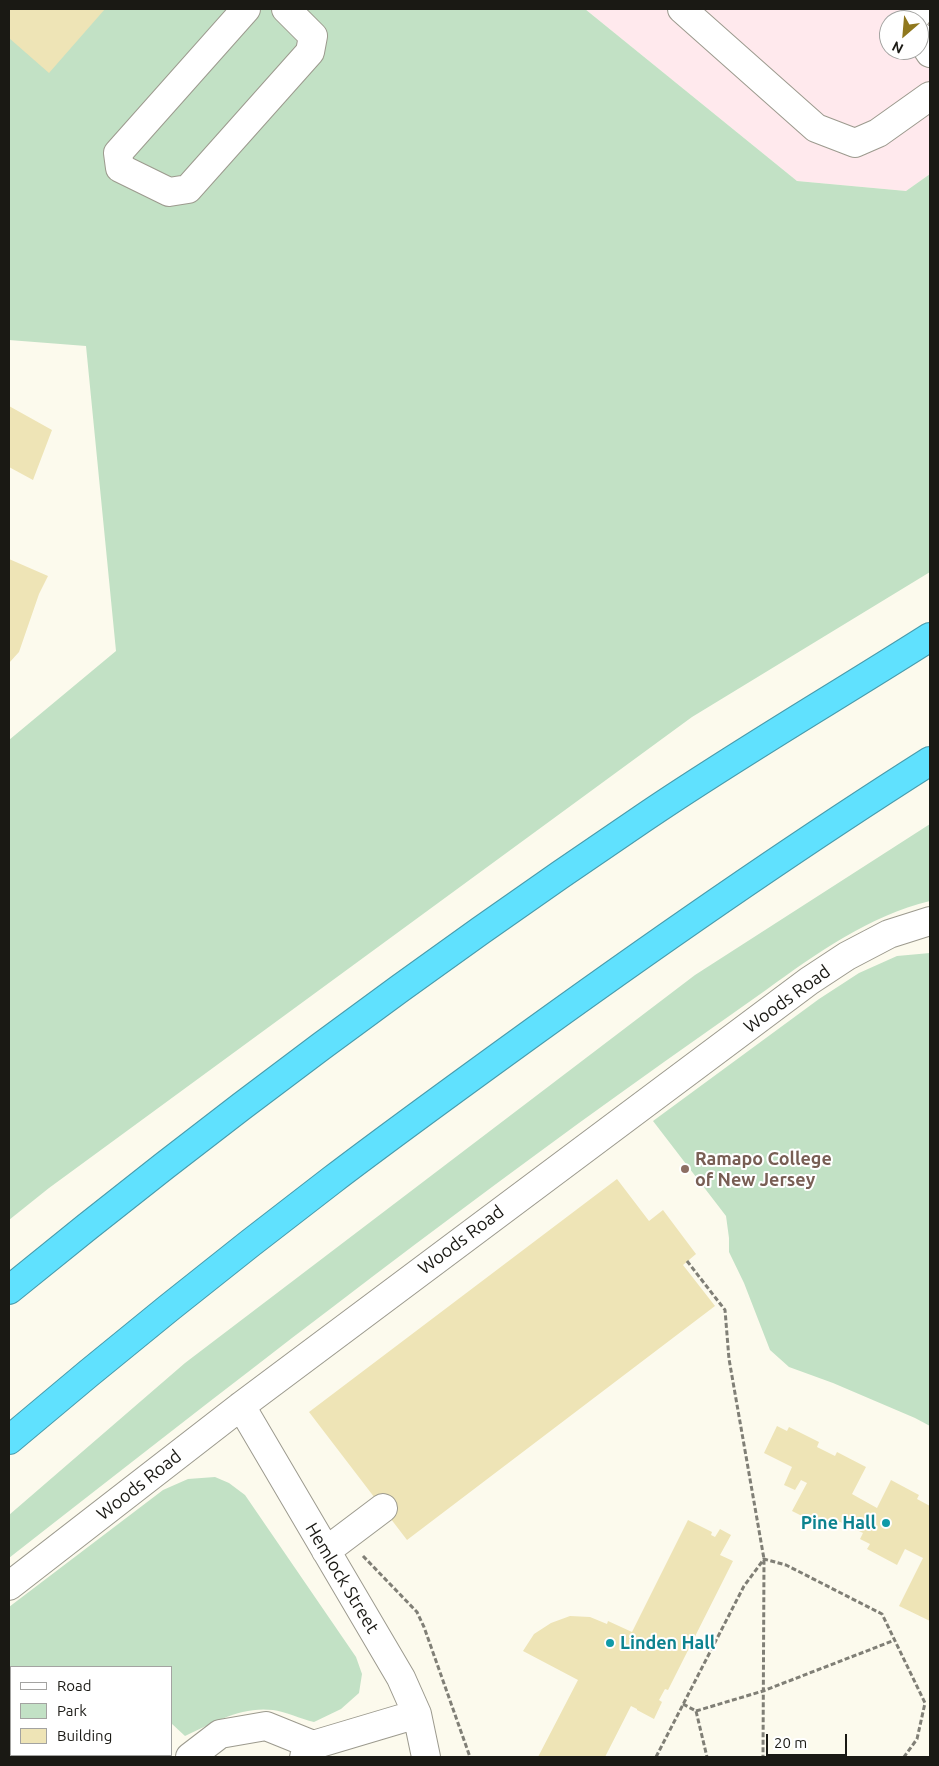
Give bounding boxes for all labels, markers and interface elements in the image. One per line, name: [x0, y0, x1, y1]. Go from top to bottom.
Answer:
north arrow: [879, 10, 929, 60]
text: N: [889, 38, 906, 57]
street label: Woods Road: [740, 960, 834, 1038]
place label: Ramapo College of New Jersey: [695, 1148, 832, 1190]
marker: Ramapo College of New Jersey: [679, 1163, 691, 1175]
street label: Woods Road: [414, 1201, 508, 1279]
street label: Woods Road: [92, 1445, 186, 1525]
place label: Pine Hall: [801, 1512, 876, 1534]
marker: Pine Hall: [880, 1517, 892, 1529]
street label: Hemlock Street: [301, 1519, 383, 1637]
place label: Linden Hall: [620, 1632, 715, 1654]
marker: Linden Hall: [604, 1637, 616, 1649]
legend: [10, 1666, 172, 1756]
text: Road: [57, 1677, 92, 1694]
text: Park: [57, 1702, 87, 1719]
scale bar: [769, 1724, 850, 1756]
text: Building: [57, 1727, 112, 1744]
text: 20 m: [774, 1734, 807, 1751]

